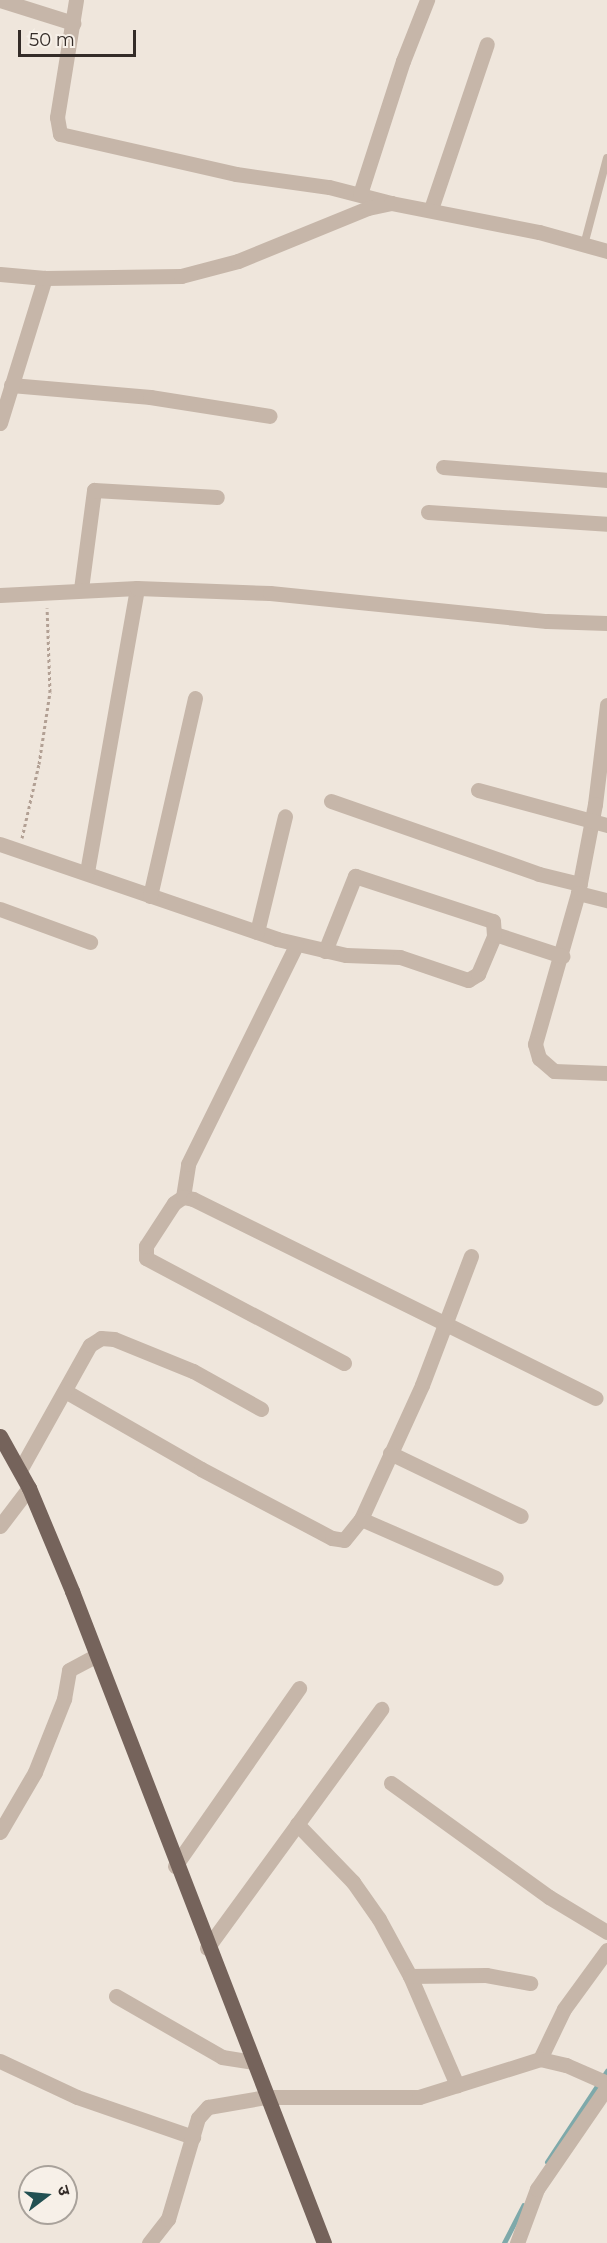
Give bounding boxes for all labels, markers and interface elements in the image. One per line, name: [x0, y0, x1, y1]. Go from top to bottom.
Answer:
scale bar: [21, 18, 140, 56]
text: 50 m: [29, 29, 75, 51]
north arrow: [18, 2165, 78, 2225]
text: उ: [53, 2183, 74, 2198]

